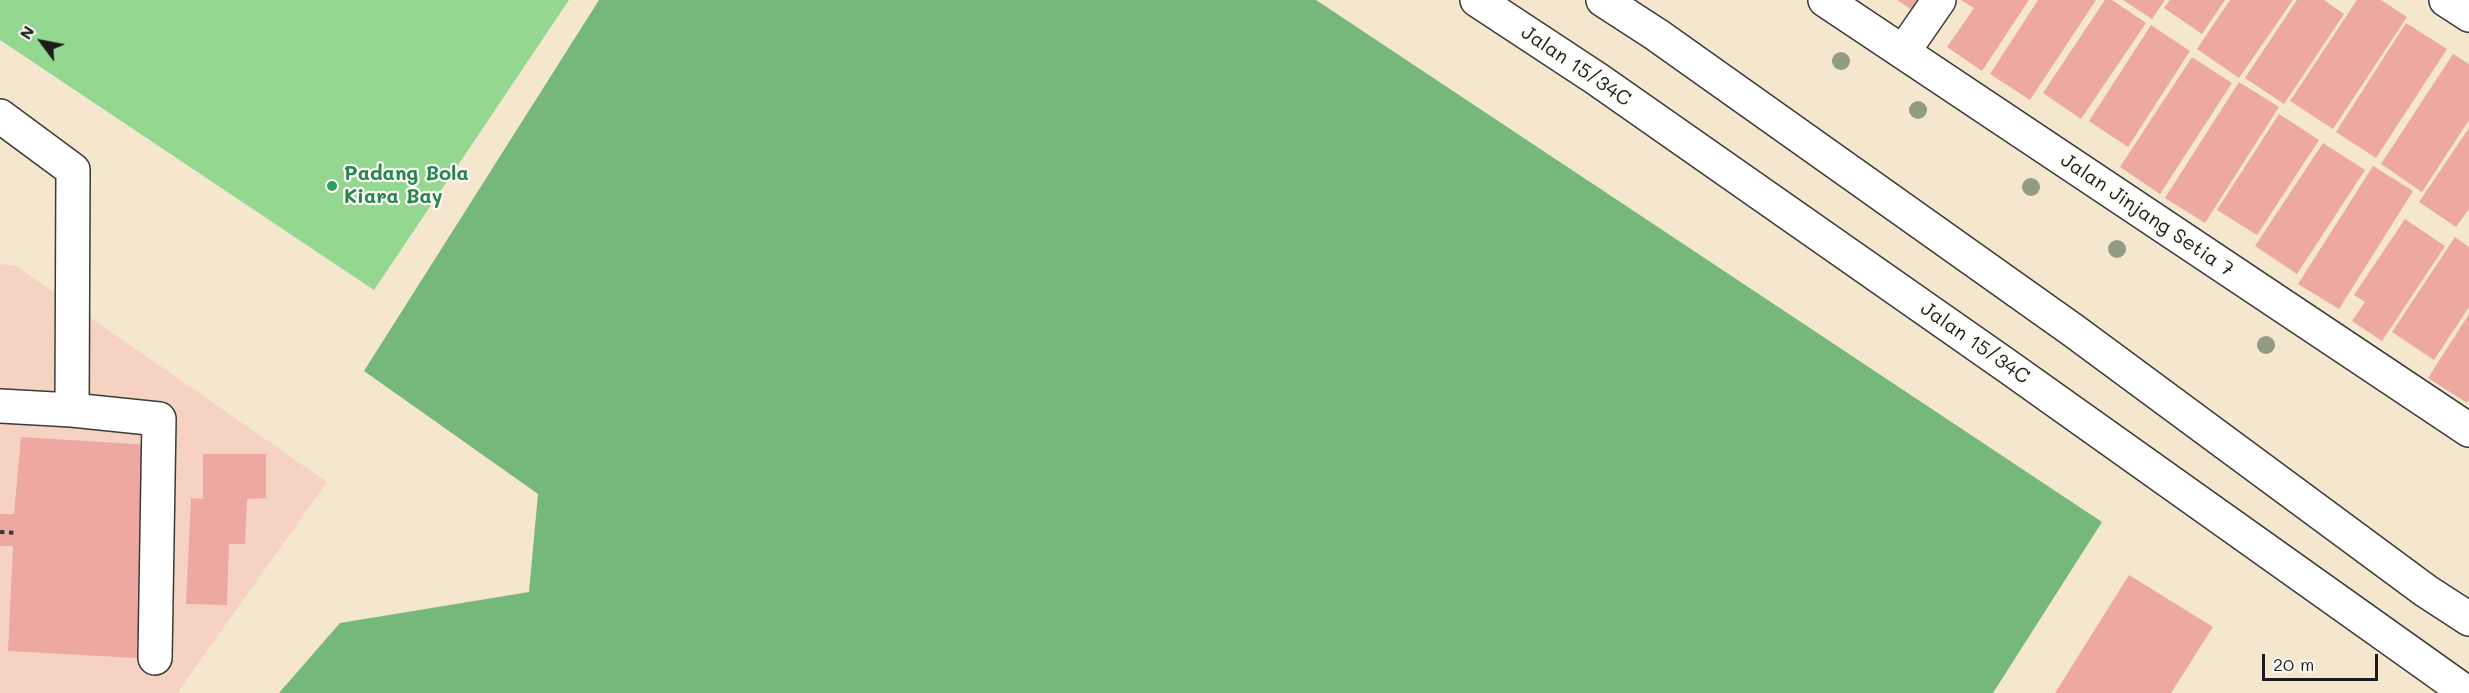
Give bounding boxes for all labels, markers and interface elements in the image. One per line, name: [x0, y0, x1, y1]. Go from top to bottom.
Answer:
north arrow: [12, 12, 72, 72]
street label: Jalan 15/34C: [1517, 20, 1635, 112]
text: N: [14, 21, 38, 43]
street label: Jalan Jinjang Setia 7: [2056, 148, 2238, 282]
place label: Padang Bola Kiara Bay: [344, 162, 469, 209]
marker: Padang Bola Kiara Bay: [325, 179, 339, 193]
street label: Jalan 15/34C: [1916, 297, 2034, 389]
scale bar: [2265, 642, 2380, 680]
text: 20 m: [2273, 652, 2314, 676]

